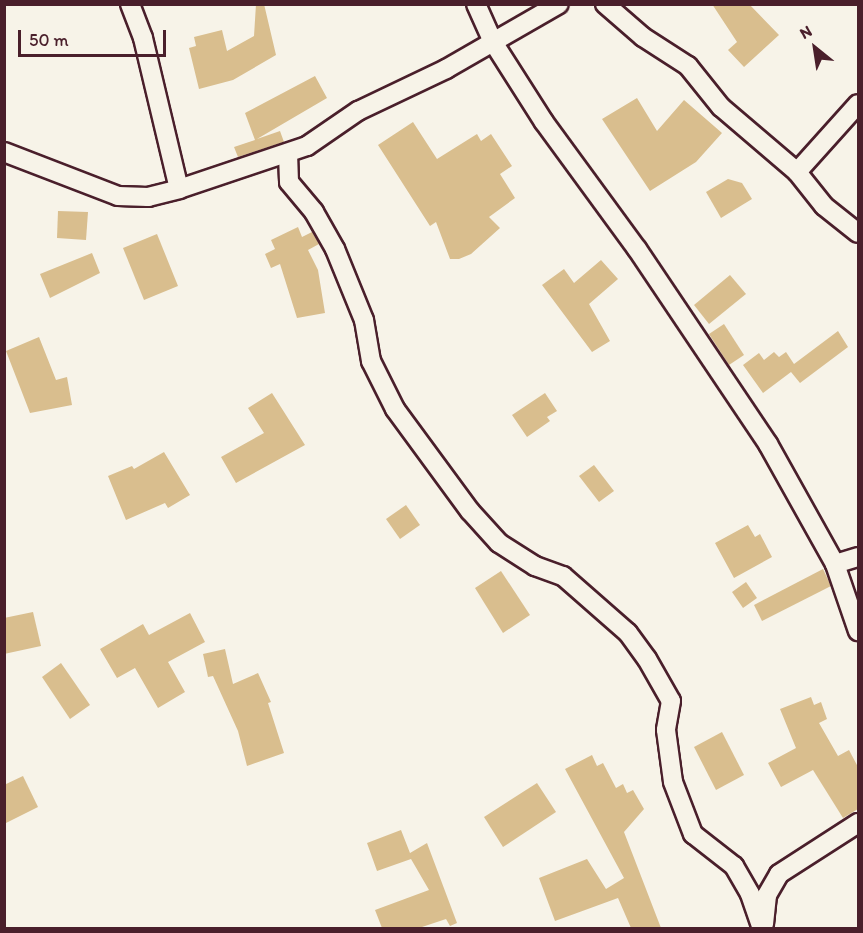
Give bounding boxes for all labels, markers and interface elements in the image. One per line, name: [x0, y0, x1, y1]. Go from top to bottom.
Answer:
scale bar: [21, 18, 170, 56]
north arrow: [785, 18, 845, 78]
text: N: [796, 21, 815, 43]
text: 50 m: [29, 29, 69, 51]

